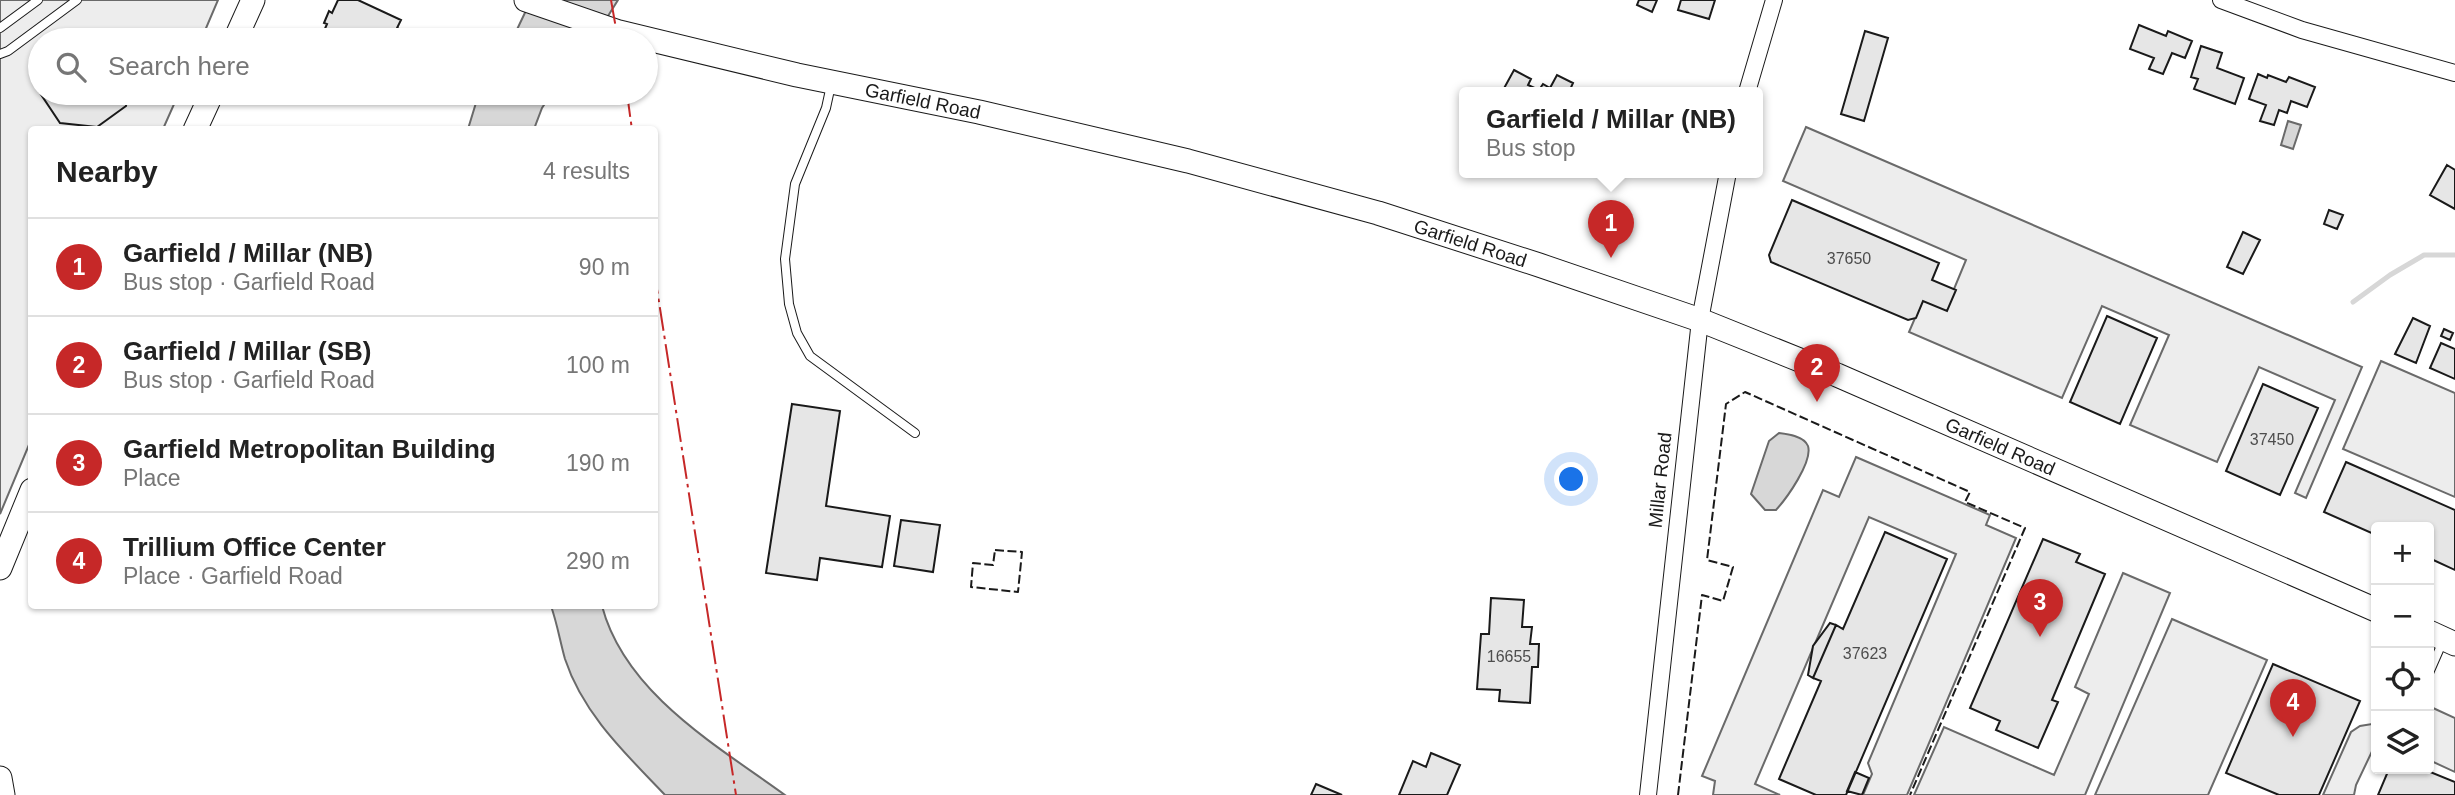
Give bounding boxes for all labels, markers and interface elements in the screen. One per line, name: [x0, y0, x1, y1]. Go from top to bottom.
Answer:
search box: [28, 28, 658, 105]
icon: search: [52, 48, 90, 86]
text: Search here: [108, 51, 250, 81]
street label: Garfield Road: [863, 79, 983, 123]
popup: [1459, 87, 1763, 178]
text: Garfield / Millar (NB): [1486, 104, 1736, 134]
text: Bus stop: [1486, 135, 1576, 161]
text: Nearby: [56, 155, 158, 188]
text: 4 results: [543, 158, 630, 184]
pin: 1: [1588, 200, 1634, 258]
street label: Garfield Road: [1411, 215, 1530, 271]
text: Garfield / Millar (NB): [123, 238, 373, 268]
house number: 37650: [1827, 250, 1871, 267]
text: 1: [73, 254, 85, 280]
text: 90 m: [579, 254, 630, 280]
text: Bus stop · Garfield Road: [123, 269, 375, 295]
text: Garfield / Millar (SB): [123, 336, 372, 366]
pin: 2: [1794, 344, 1840, 402]
text: 2: [73, 352, 85, 378]
text: 100 m: [566, 352, 630, 378]
text: Bus stop · Garfield Road: [123, 367, 375, 393]
street label: Garfield Road: [1942, 413, 2058, 479]
street label: Millar Road: [1645, 431, 1675, 529]
house number: 37450: [2250, 431, 2294, 448]
text: Garfield Metropolitan Building: [123, 434, 496, 464]
text: 3: [73, 450, 85, 476]
text: 190 m: [566, 450, 630, 476]
your location: [1554, 462, 1588, 496]
text: Place: [123, 465, 181, 491]
map controls: [2371, 522, 2434, 774]
button: +: [2371, 522, 2434, 585]
text: Trillium Office Center: [123, 532, 386, 562]
text: 4: [73, 548, 85, 574]
text: 290 m: [566, 548, 630, 574]
text: Place · Garfield Road: [123, 563, 343, 589]
pin: 3: [2017, 579, 2063, 637]
button: −: [2371, 585, 2434, 648]
house number: 37623: [1843, 645, 1887, 662]
house number: 16655: [1487, 648, 1531, 665]
button: locate: [2371, 648, 2434, 711]
pin: 4: [2270, 679, 2316, 737]
button: layers: [2371, 711, 2434, 774]

